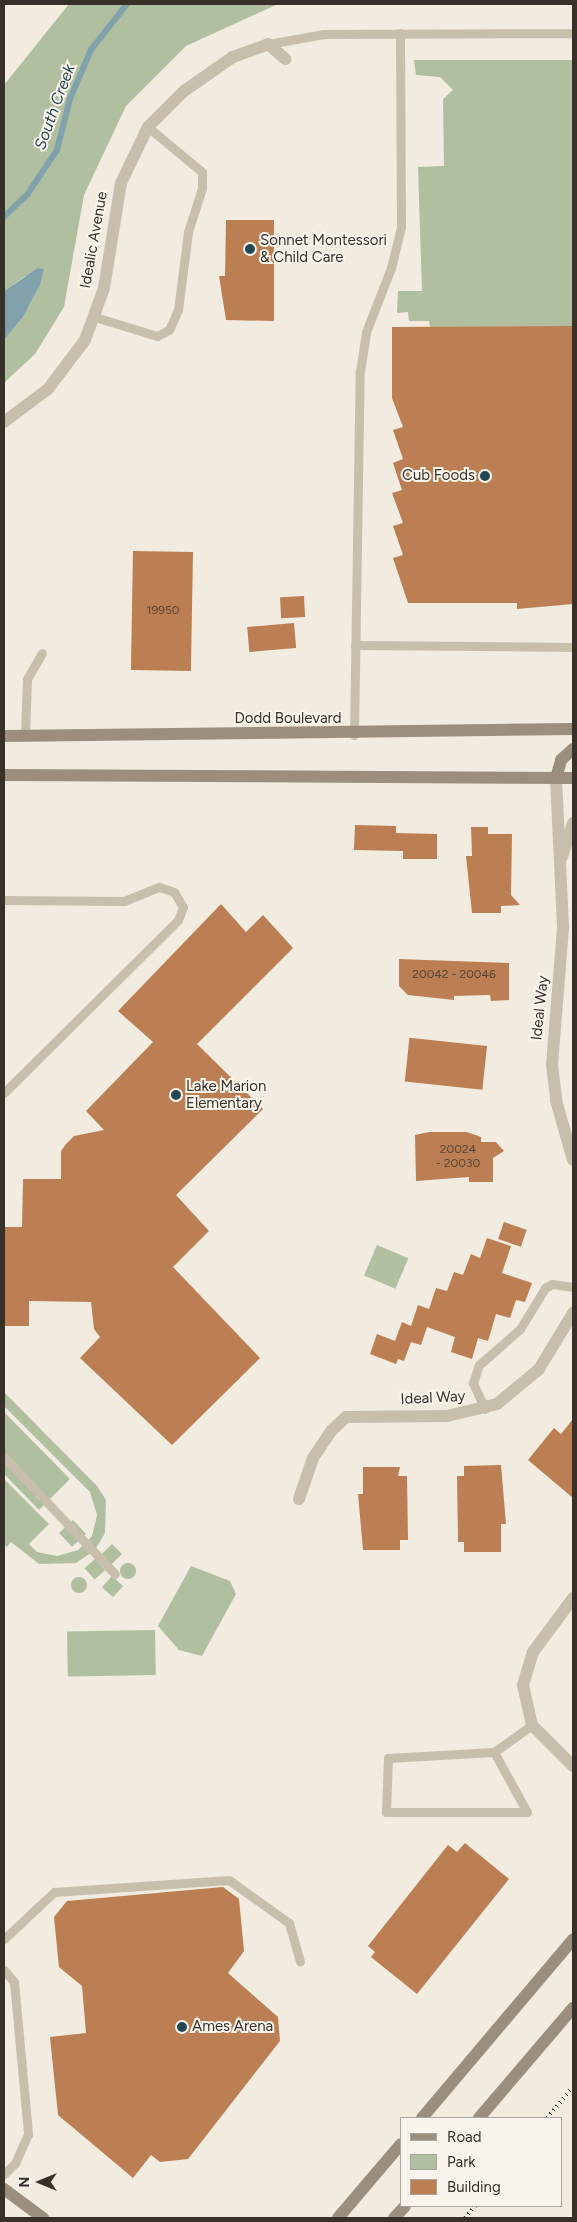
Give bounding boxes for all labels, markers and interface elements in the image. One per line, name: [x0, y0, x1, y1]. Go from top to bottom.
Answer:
water label: South Creek: [31, 62, 79, 152]
street label: Idealic Avenue: [77, 190, 111, 290]
place label: Sonnet Montessori & Child Care: [260, 231, 387, 266]
marker: Sonnet Montessori & Child Care: [244, 243, 256, 255]
place label: Cub Foods: [402, 467, 475, 485]
marker: Cub Foods: [479, 470, 491, 482]
house number: 19950: [146, 604, 180, 618]
street label: Dodd Boulevard: [235, 710, 341, 728]
house number: 20042 - 20046: [412, 968, 496, 982]
street label: Ideal Way: [528, 975, 552, 1041]
place label: Lake Marion Elementary: [186, 1077, 266, 1112]
marker: Lake Marion Elementary: [170, 1089, 182, 1101]
house number: 20024 - 20030: [436, 1143, 480, 1171]
street label: Ideal Way: [400, 1387, 466, 1409]
place label: Ames Arena: [192, 2018, 273, 2036]
marker: Ames Arena: [176, 2021, 188, 2033]
legend: [400, 2117, 562, 2207]
text: Road: [447, 2128, 482, 2146]
text: Park: [447, 2153, 476, 2171]
north arrow: [15, 2157, 65, 2207]
text: N: [16, 2177, 33, 2187]
text: Building: [447, 2178, 501, 2196]

